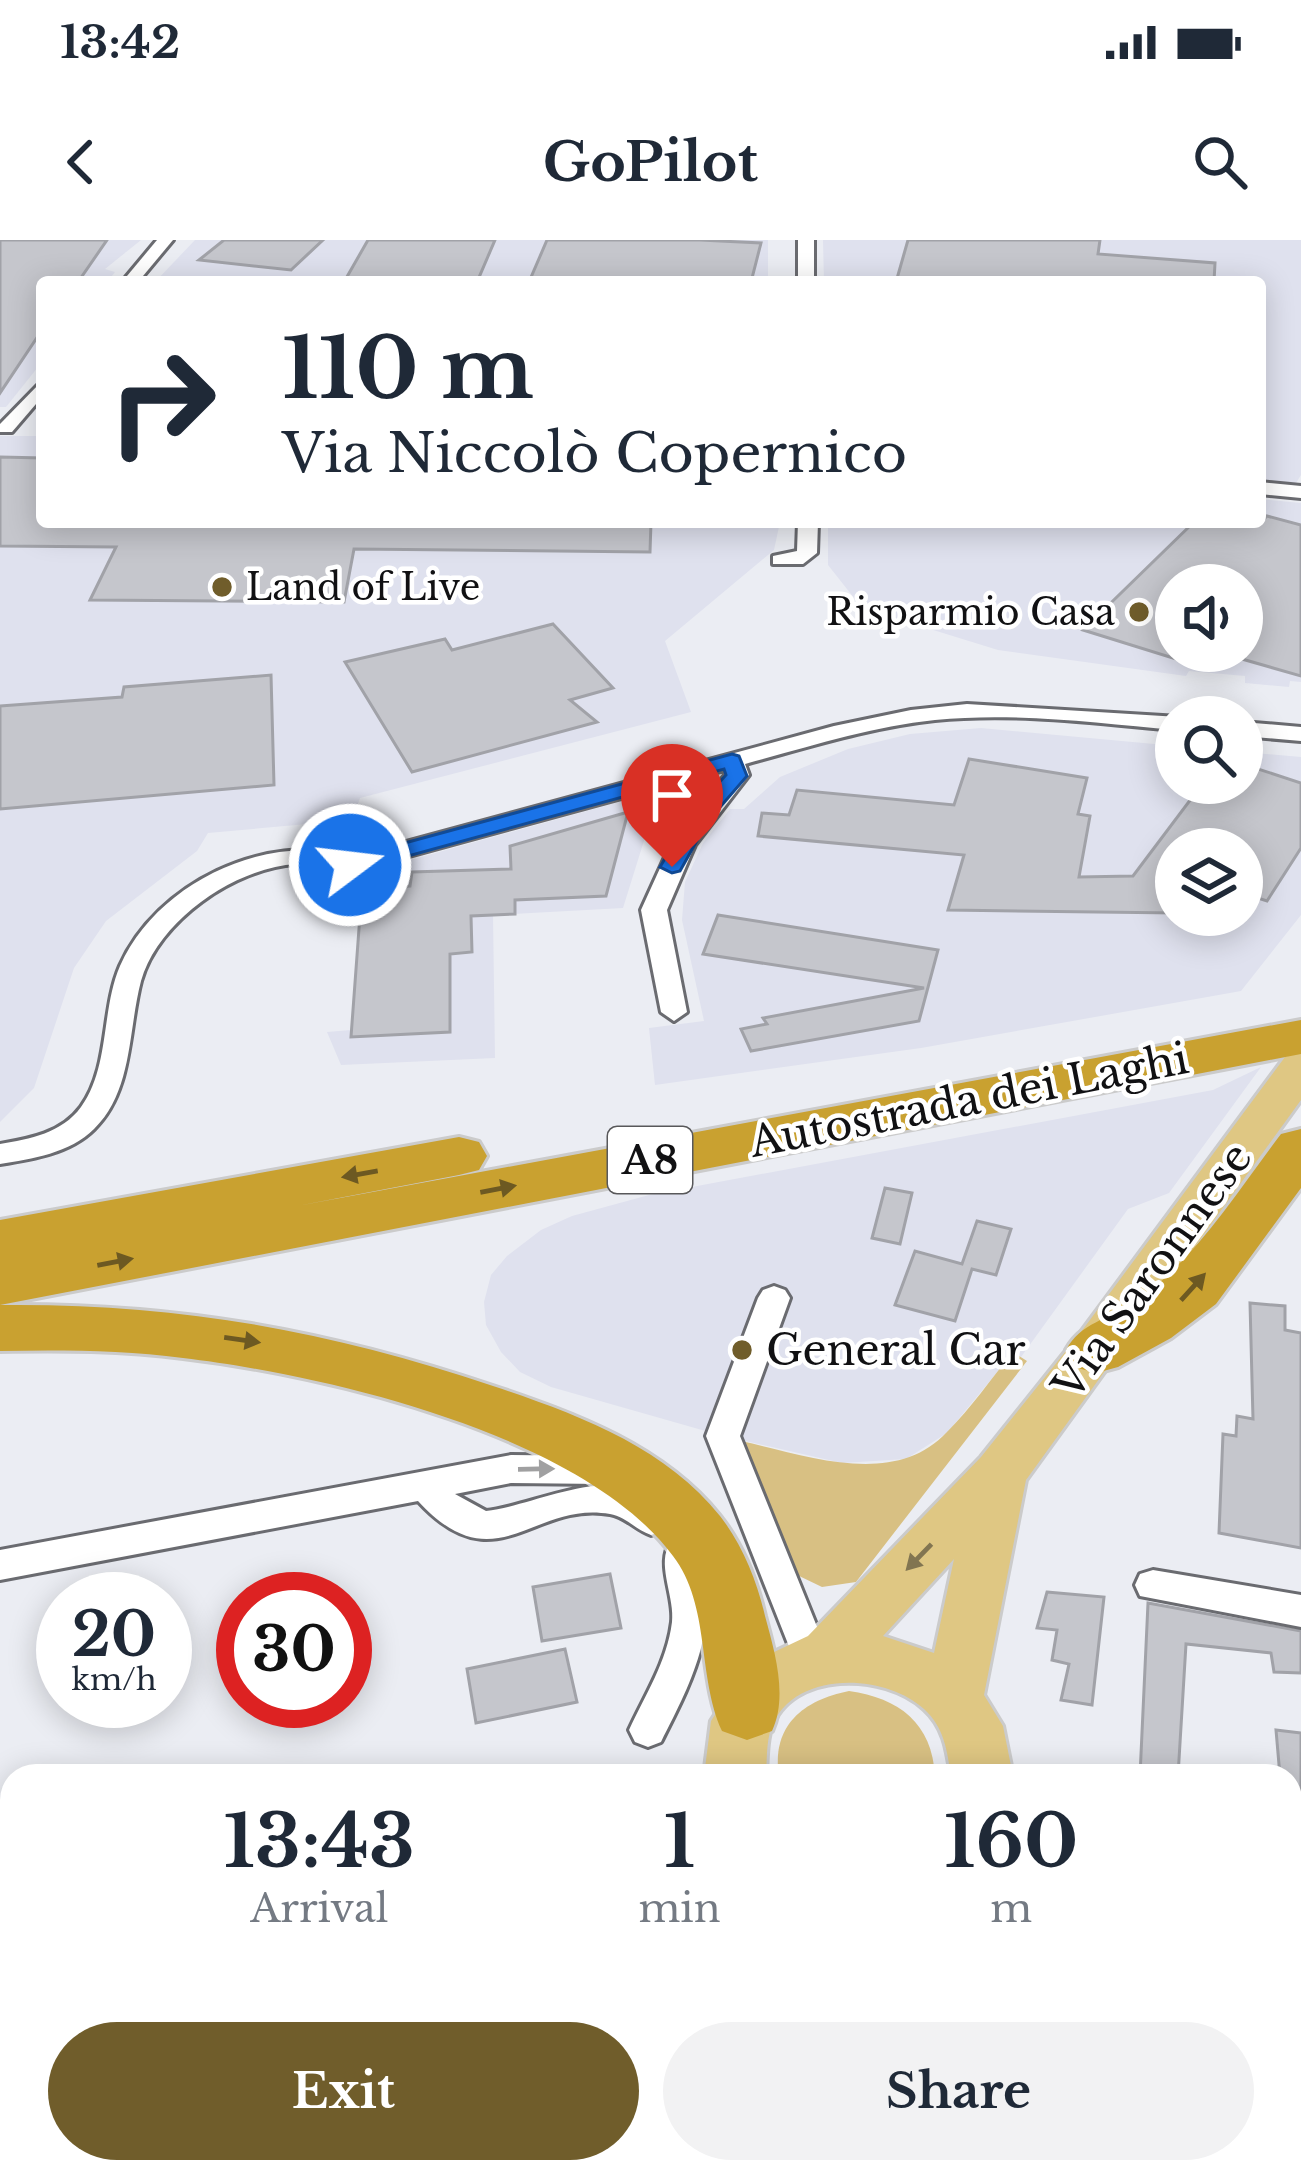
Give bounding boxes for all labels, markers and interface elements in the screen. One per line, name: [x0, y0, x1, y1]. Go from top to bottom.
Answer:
text: 13:42: [60, 14, 180, 70]
icon: back: [48, 129, 114, 195]
text: GoPilot: [543, 129, 758, 196]
icon: search: [1187, 129, 1253, 195]
text: 110 m: [282, 317, 534, 421]
icon: right: [84, 324, 240, 480]
text: Via Niccolò Copernico: [282, 420, 907, 487]
map controls: [1155, 564, 1263, 936]
button: sound: [1155, 564, 1263, 672]
place label: Land of Live: [246, 565, 480, 610]
marker: Land of Live: [209, 574, 235, 600]
place label: Risparmio Casa: [827, 590, 1115, 635]
marker: Risparmio Casa: [1126, 599, 1152, 625]
button: search: [1155, 696, 1263, 804]
pin: [621, 744, 723, 867]
icon: arrive: [639, 762, 705, 828]
position arrow: [287, 802, 413, 928]
button: layers: [1155, 828, 1263, 936]
street label: Autostrada dei Laghi: [744, 1032, 1193, 1168]
road number: A8: [608, 1127, 692, 1193]
street label: Via Saronnese: [1041, 1133, 1262, 1410]
one-way arrow: [340, 1166, 378, 1184]
one-way arrow: [480, 1179, 517, 1198]
one-way arrow: [97, 1252, 134, 1271]
one-way arrow: [1179, 1272, 1206, 1301]
place label: General Car: [766, 1324, 1026, 1376]
one-way arrow: [224, 1331, 261, 1350]
marker: General Car: [729, 1337, 755, 1363]
one-way arrow: [518, 1459, 556, 1479]
one-way arrow: [906, 1543, 934, 1572]
speed limit sign: 30: [216, 1572, 372, 1728]
text: 20: [72, 1598, 156, 1672]
text: km/h: [71, 1661, 157, 1698]
text: 13:43: [224, 1797, 415, 1886]
text: 1: [664, 1797, 695, 1886]
text: 160: [944, 1797, 1078, 1886]
text: Arrival: [250, 1884, 388, 1933]
text: min: [639, 1884, 721, 1933]
text: m: [990, 1884, 1032, 1933]
button: Exit: [48, 2022, 639, 2160]
button: Share: [663, 2022, 1254, 2160]

